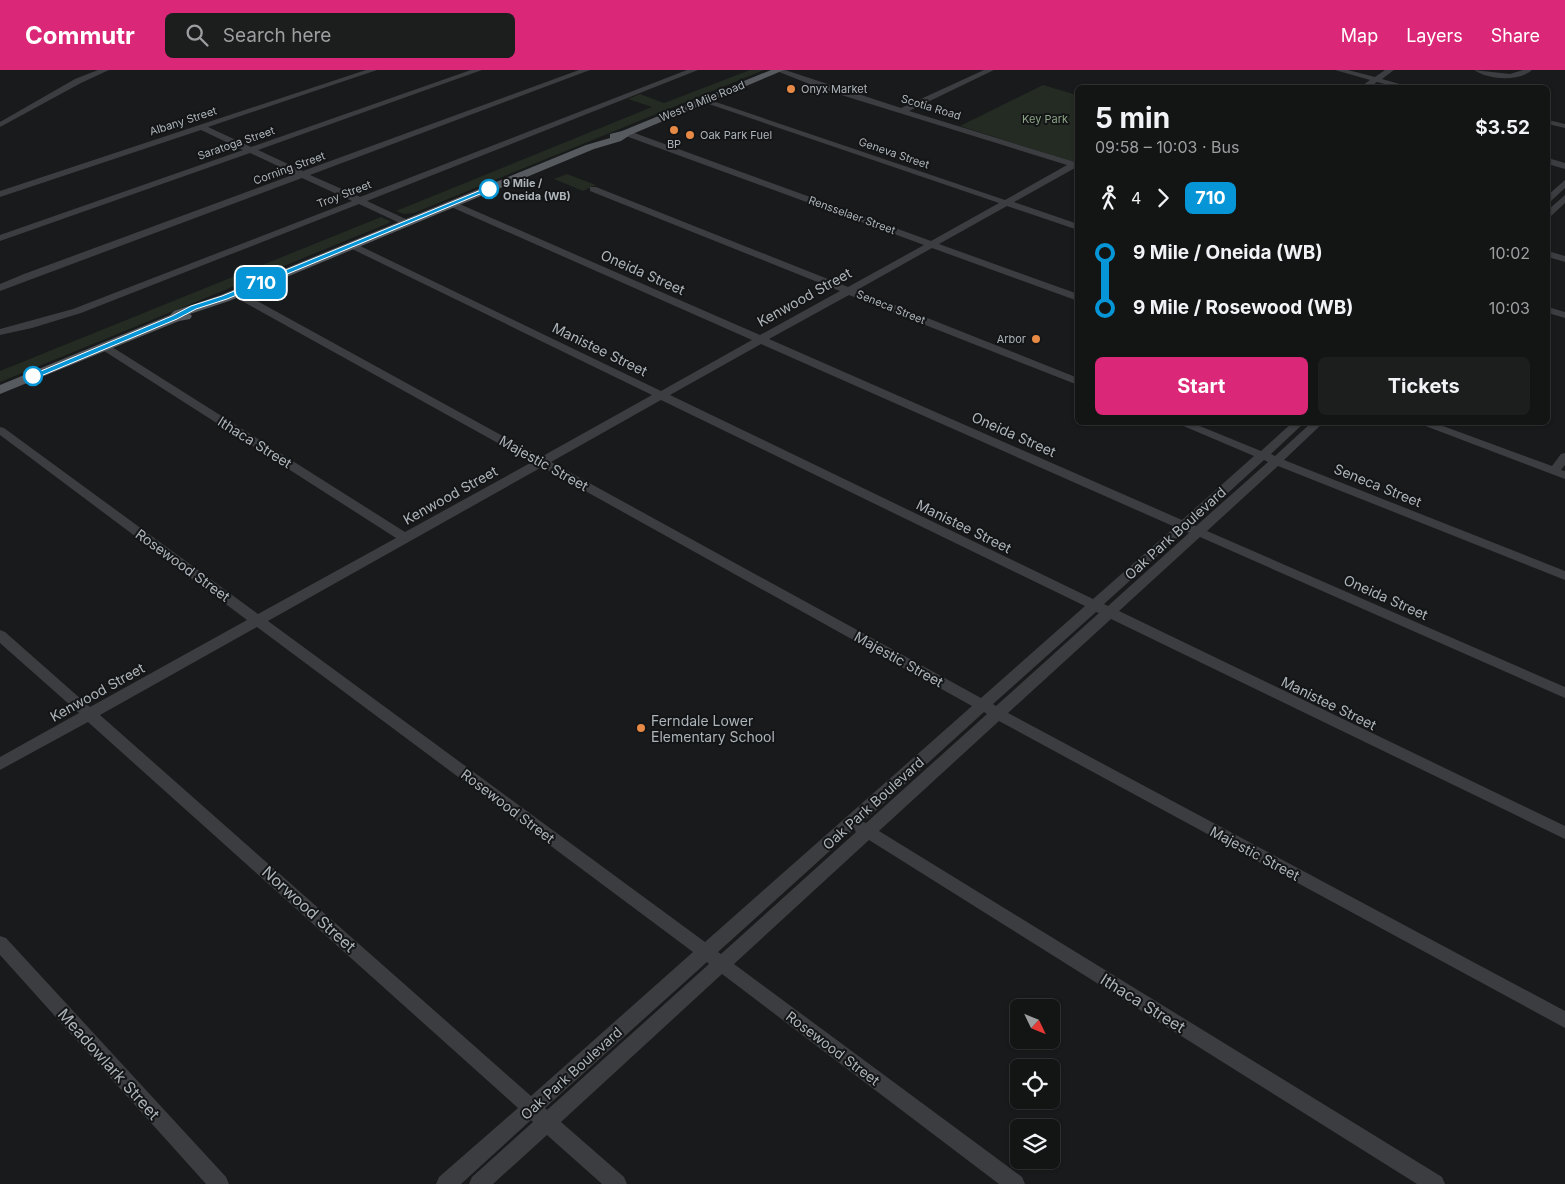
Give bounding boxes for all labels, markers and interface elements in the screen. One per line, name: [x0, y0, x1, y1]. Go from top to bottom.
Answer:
search box: [165, 13, 515, 58]
text: Commutr: [25, 21, 135, 50]
icon: search: [183, 21, 211, 49]
text: Search here: [223, 24, 331, 47]
text: Map: [1341, 25, 1378, 46]
text: Layers: [1406, 25, 1463, 46]
text: Share: [1491, 25, 1540, 46]
street label: West 9 Mile Road: [657, 78, 747, 124]
place label: Onyx Market: [801, 82, 868, 96]
marker: Onyx Market: [785, 83, 797, 95]
street label: Scotia Road: [899, 91, 963, 123]
text: 5 min: [1095, 101, 1170, 135]
street label: Albany Street: [148, 103, 219, 138]
park label: Key Park: [1022, 112, 1068, 126]
text: $3.52: [1475, 116, 1530, 139]
street label: Saratoga Street: [196, 123, 277, 163]
marker: BP: [668, 124, 680, 136]
place label: Oak Park Fuel: [700, 128, 772, 142]
marker: Oak Park Fuel: [684, 129, 696, 141]
street label: Geneva Street: [857, 134, 932, 172]
place label: BP: [667, 137, 681, 151]
text: 09:58 – 10:03 · Bus: [1095, 137, 1239, 157]
street label: Corning Street: [251, 148, 327, 187]
place label: 9 Mile / Oneida (WB): [503, 176, 571, 203]
street label: Troy Street: [315, 177, 374, 211]
marker: 9 Mile / Oneida (WB): [479, 179, 499, 199]
icon: walk: [1095, 184, 1123, 212]
icon: forward: [1149, 184, 1177, 212]
text: 710: [1195, 187, 1226, 208]
text: 4: [1131, 188, 1141, 208]
street label: Rensselaer Street: [807, 193, 898, 237]
text: 9 Mile / Oneida (WB): [1133, 241, 1323, 264]
text: 10:02: [1489, 243, 1530, 263]
street label: Oneida Street: [598, 246, 688, 298]
street label: Kenwood Street: [754, 264, 855, 330]
line badge: 710: [232, 267, 290, 299]
text: 710: [246, 272, 276, 293]
street label: Seneca Street: [854, 287, 928, 327]
text: 9 Mile / Rosewood (WB): [1133, 296, 1353, 319]
text: 10:03: [1489, 298, 1530, 318]
street label: Manistee Street: [550, 319, 651, 380]
place label: Arbor: [997, 332, 1026, 346]
marker: Arbor: [1030, 333, 1042, 345]
button: Start: [1095, 357, 1308, 415]
button: Tickets: [1318, 357, 1530, 415]
unlabelled marker: [23, 366, 43, 386]
street label: Oneida Street: [969, 408, 1059, 460]
street label: Ithaca Street: [215, 413, 296, 472]
street label: Majestic Street: [497, 432, 592, 495]
street label: Seneca Street: [1332, 460, 1425, 510]
street label: Kenwood Street: [400, 462, 501, 528]
street label: Oak Park Boulevard: [1121, 483, 1229, 583]
street label: Manistee Street: [914, 496, 1015, 557]
street label: Rosewood Street: [132, 525, 234, 605]
street label: Oneida Street: [1341, 571, 1431, 623]
street label: Majestic Street: [852, 628, 947, 691]
street label: Kenwood Street: [47, 659, 148, 725]
street label: Manistee Street: [1279, 673, 1380, 734]
place label: Ferndale Lower Elementary School: [651, 712, 775, 745]
marker: Ferndale Lower Elementary School: [635, 722, 647, 734]
street label: Oak Park Boulevard: [819, 753, 927, 853]
street label: Rosewood Street: [458, 765, 558, 847]
street label: Majestic Street: [1207, 822, 1303, 884]
street label: Norwood Street: [258, 862, 360, 956]
street label: Ithaca Street: [1097, 969, 1189, 1037]
north arrow: [1010, 999, 1060, 1049]
map controls: [1010, 999, 1060, 1169]
street label: Meadowlark Street: [54, 1004, 164, 1124]
street label: Rosewood Street: [783, 1007, 883, 1089]
street label: Oak Park Boulevard: [517, 1023, 625, 1123]
button: locate: [1010, 1059, 1060, 1109]
button: layers: [1010, 1119, 1060, 1169]

